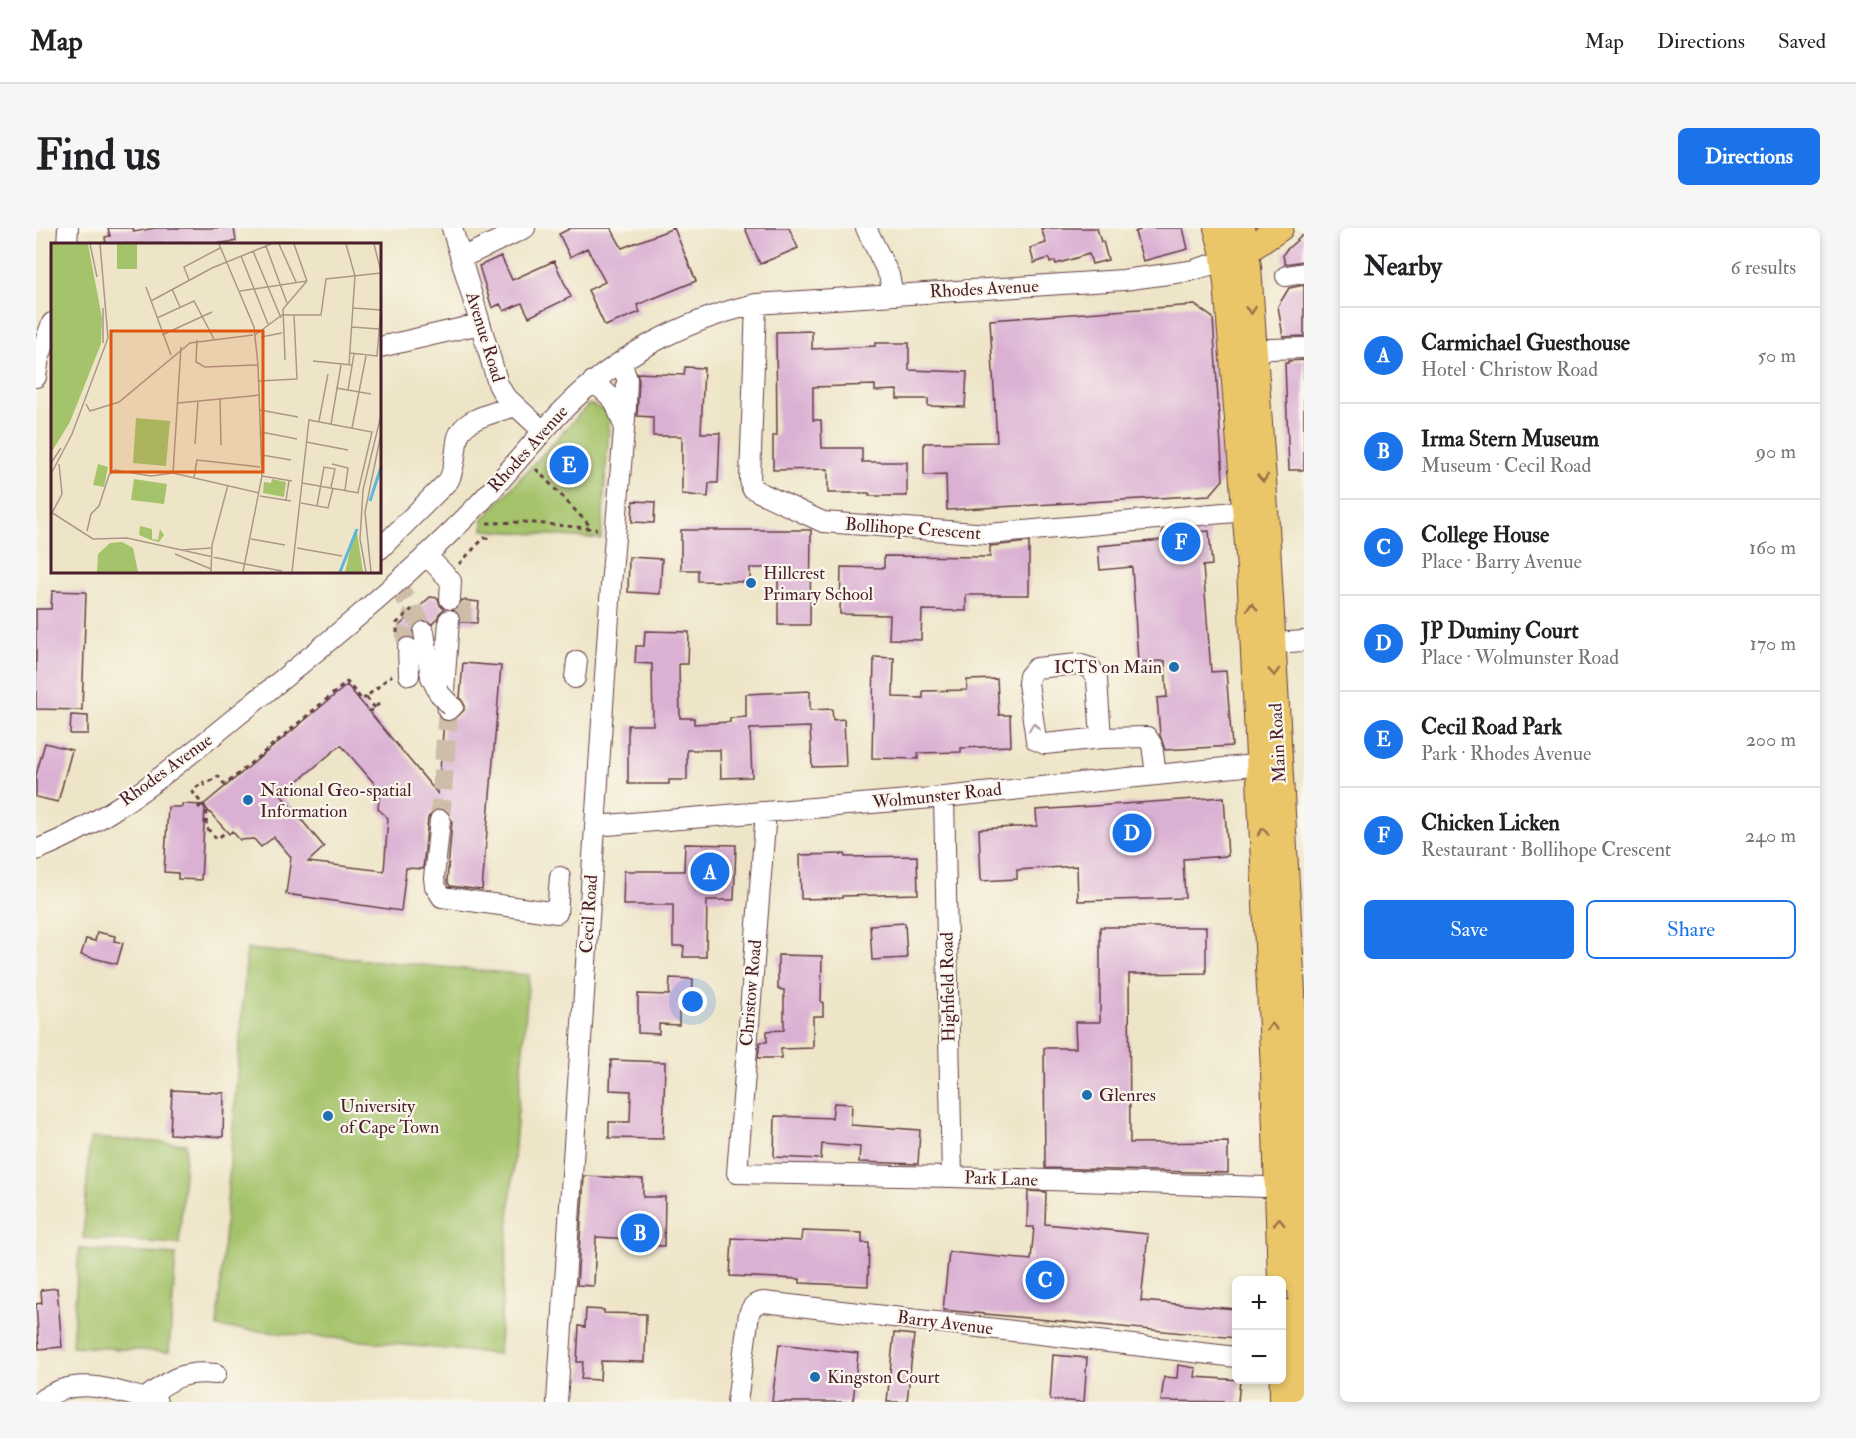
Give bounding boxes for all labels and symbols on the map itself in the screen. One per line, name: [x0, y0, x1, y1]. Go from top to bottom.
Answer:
inset map: [51, 243, 381, 573]
street label: Rhodes Avenue: [929, 275, 1040, 303]
street label: Avenue Road: [460, 288, 510, 385]
one-way arrow: [1244, 305, 1257, 314]
street label: Rhodes Avenue: [483, 400, 573, 497]
pin: E: [550, 442, 588, 488]
one-way arrow: [1256, 473, 1269, 482]
street label: Bollihope Crescent: [844, 513, 982, 545]
pin: F: [1162, 520, 1200, 564]
place label: Hillcrest Primary School: [763, 562, 874, 606]
marker: Hillcrest Primary School: [744, 576, 758, 590]
one-way arrow: [1245, 602, 1258, 611]
place label: ICTS on Main: [1054, 656, 1162, 679]
marker: ICTS on Main: [1167, 660, 1181, 674]
one-way arrow: [1268, 668, 1281, 677]
street label: Main Road: [1264, 702, 1292, 784]
one-way arrow: [1028, 723, 1040, 732]
street label: Rhodes Avenue: [115, 728, 217, 811]
street label: Wolmunster Road: [870, 778, 1003, 814]
place label: National Geo-spatial Information: [260, 779, 412, 823]
marker: National Geo-spatial Information: [241, 793, 255, 807]
pin: D: [1112, 810, 1152, 856]
one-way arrow: [1257, 828, 1270, 837]
pin: A: [690, 850, 730, 894]
street label: Cecil Road: [575, 874, 603, 954]
street label: Highfield Road: [936, 932, 960, 1042]
street label: Christow Road: [735, 938, 767, 1047]
your location: [678, 987, 707, 1016]
one-way arrow: [1266, 1023, 1279, 1032]
place label: Glenres: [1099, 1084, 1156, 1107]
marker: Glenres: [1080, 1088, 1094, 1102]
place label: University of Cape Town: [340, 1095, 439, 1139]
marker: University of Cape Town: [321, 1109, 335, 1123]
street label: Park Lane: [964, 1166, 1039, 1192]
pin: B: [620, 1210, 660, 1256]
one-way arrow: [1273, 1218, 1286, 1227]
pin: C: [1026, 1258, 1064, 1302]
street label: Barry Avenue: [896, 1306, 995, 1340]
place label: Kingston Court: [827, 1366, 940, 1389]
marker: Kingston Court: [808, 1370, 822, 1384]

